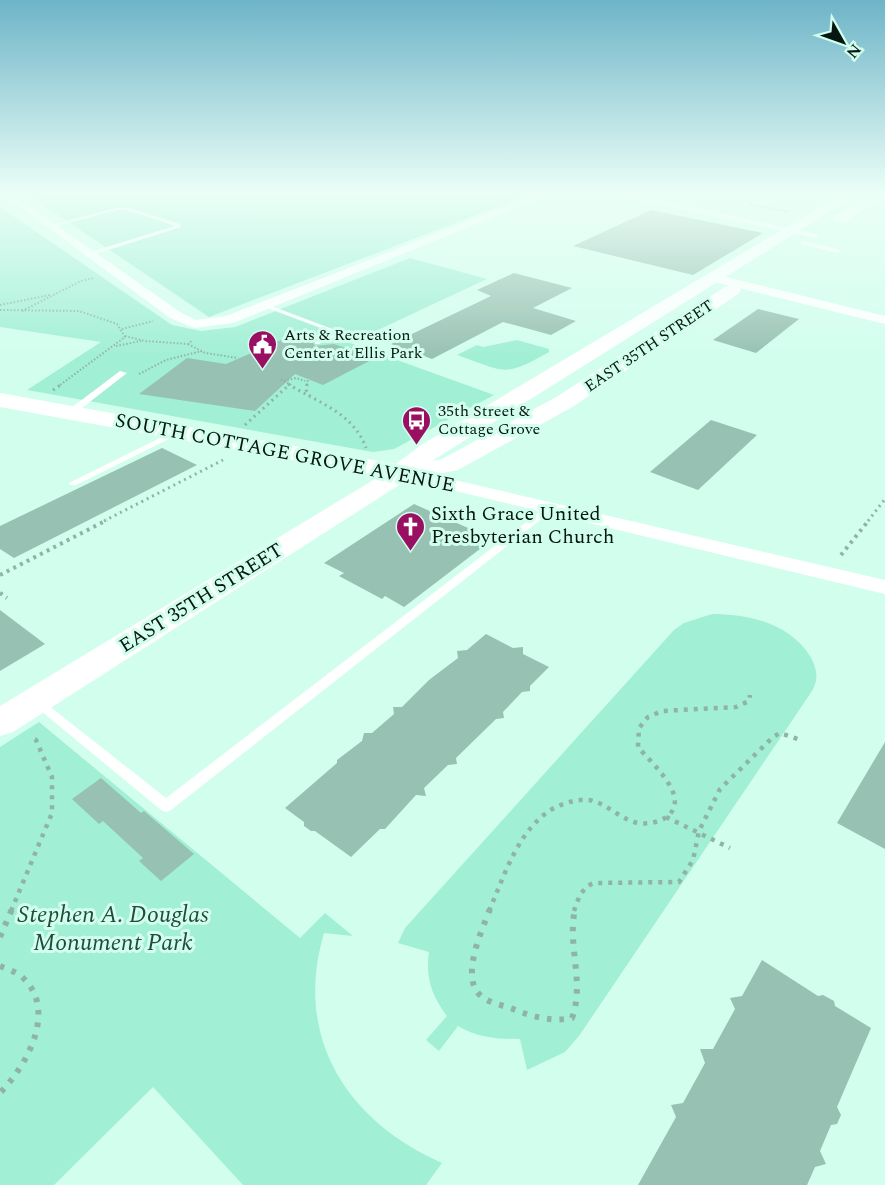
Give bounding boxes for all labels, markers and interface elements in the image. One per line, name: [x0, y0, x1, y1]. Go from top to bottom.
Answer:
north arrow: [813, 12, 873, 72]
text: N: [840, 38, 867, 64]
street label: EAST 35TH STREET: [580, 294, 718, 398]
place label: Arts & Recreation Center at Ellis Park: [284, 323, 423, 365]
public building icon: Arts & Recreation Center at Ellis Park: [247, 328, 279, 370]
place label: 35th Street & Cottage Grove: [438, 399, 540, 441]
bus stop icon: 35th Street & Cottage Grove: [401, 404, 433, 446]
street label: SOUTH COTTAGE GROVE AVENUE: [113, 405, 457, 501]
place label: Sixth Grace United Presbyterian Church: [431, 499, 614, 552]
church icon: Sixth Grace United Presbyterian Church: [394, 510, 426, 552]
street label: EAST 35TH STREET: [113, 535, 289, 661]
park label: Stephen A. Douglas Monument Park: [17, 897, 209, 961]

